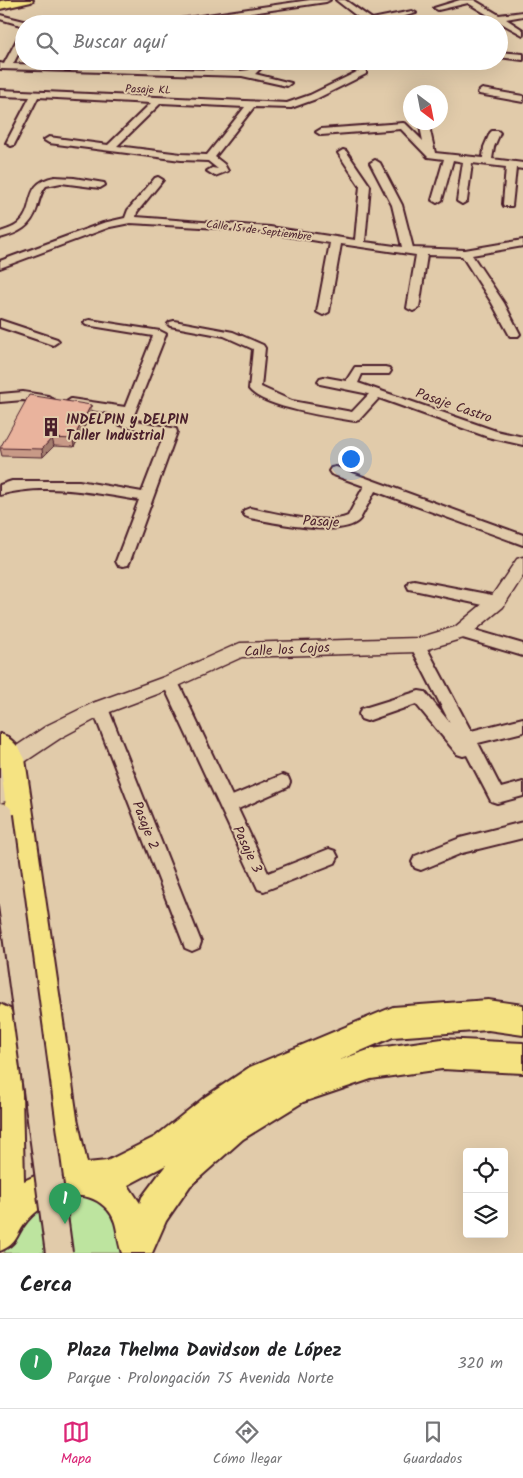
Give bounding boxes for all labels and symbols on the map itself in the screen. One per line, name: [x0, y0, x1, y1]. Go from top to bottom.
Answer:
street label: Pasaje KL: [125, 80, 171, 100]
north arrow: [403, 85, 448, 130]
street label: Calle 15 de Septiembre: [205, 216, 313, 246]
street label: Pasaje Castro: [413, 383, 495, 429]
place label: INDELPIN y DELPIN Taller Industrial: [66, 409, 188, 447]
building icon: INDELPIN y DELPIN Taller Industrial: [40, 416, 62, 438]
your location: [338, 446, 364, 472]
street label: Pasaje: [302, 510, 340, 534]
street label: Calle los Cojos: [244, 637, 330, 663]
street label: Pasaje 2: [126, 798, 164, 853]
street label: Pasaje 3: [227, 822, 268, 877]
pin: 1: [49, 1183, 81, 1224]

